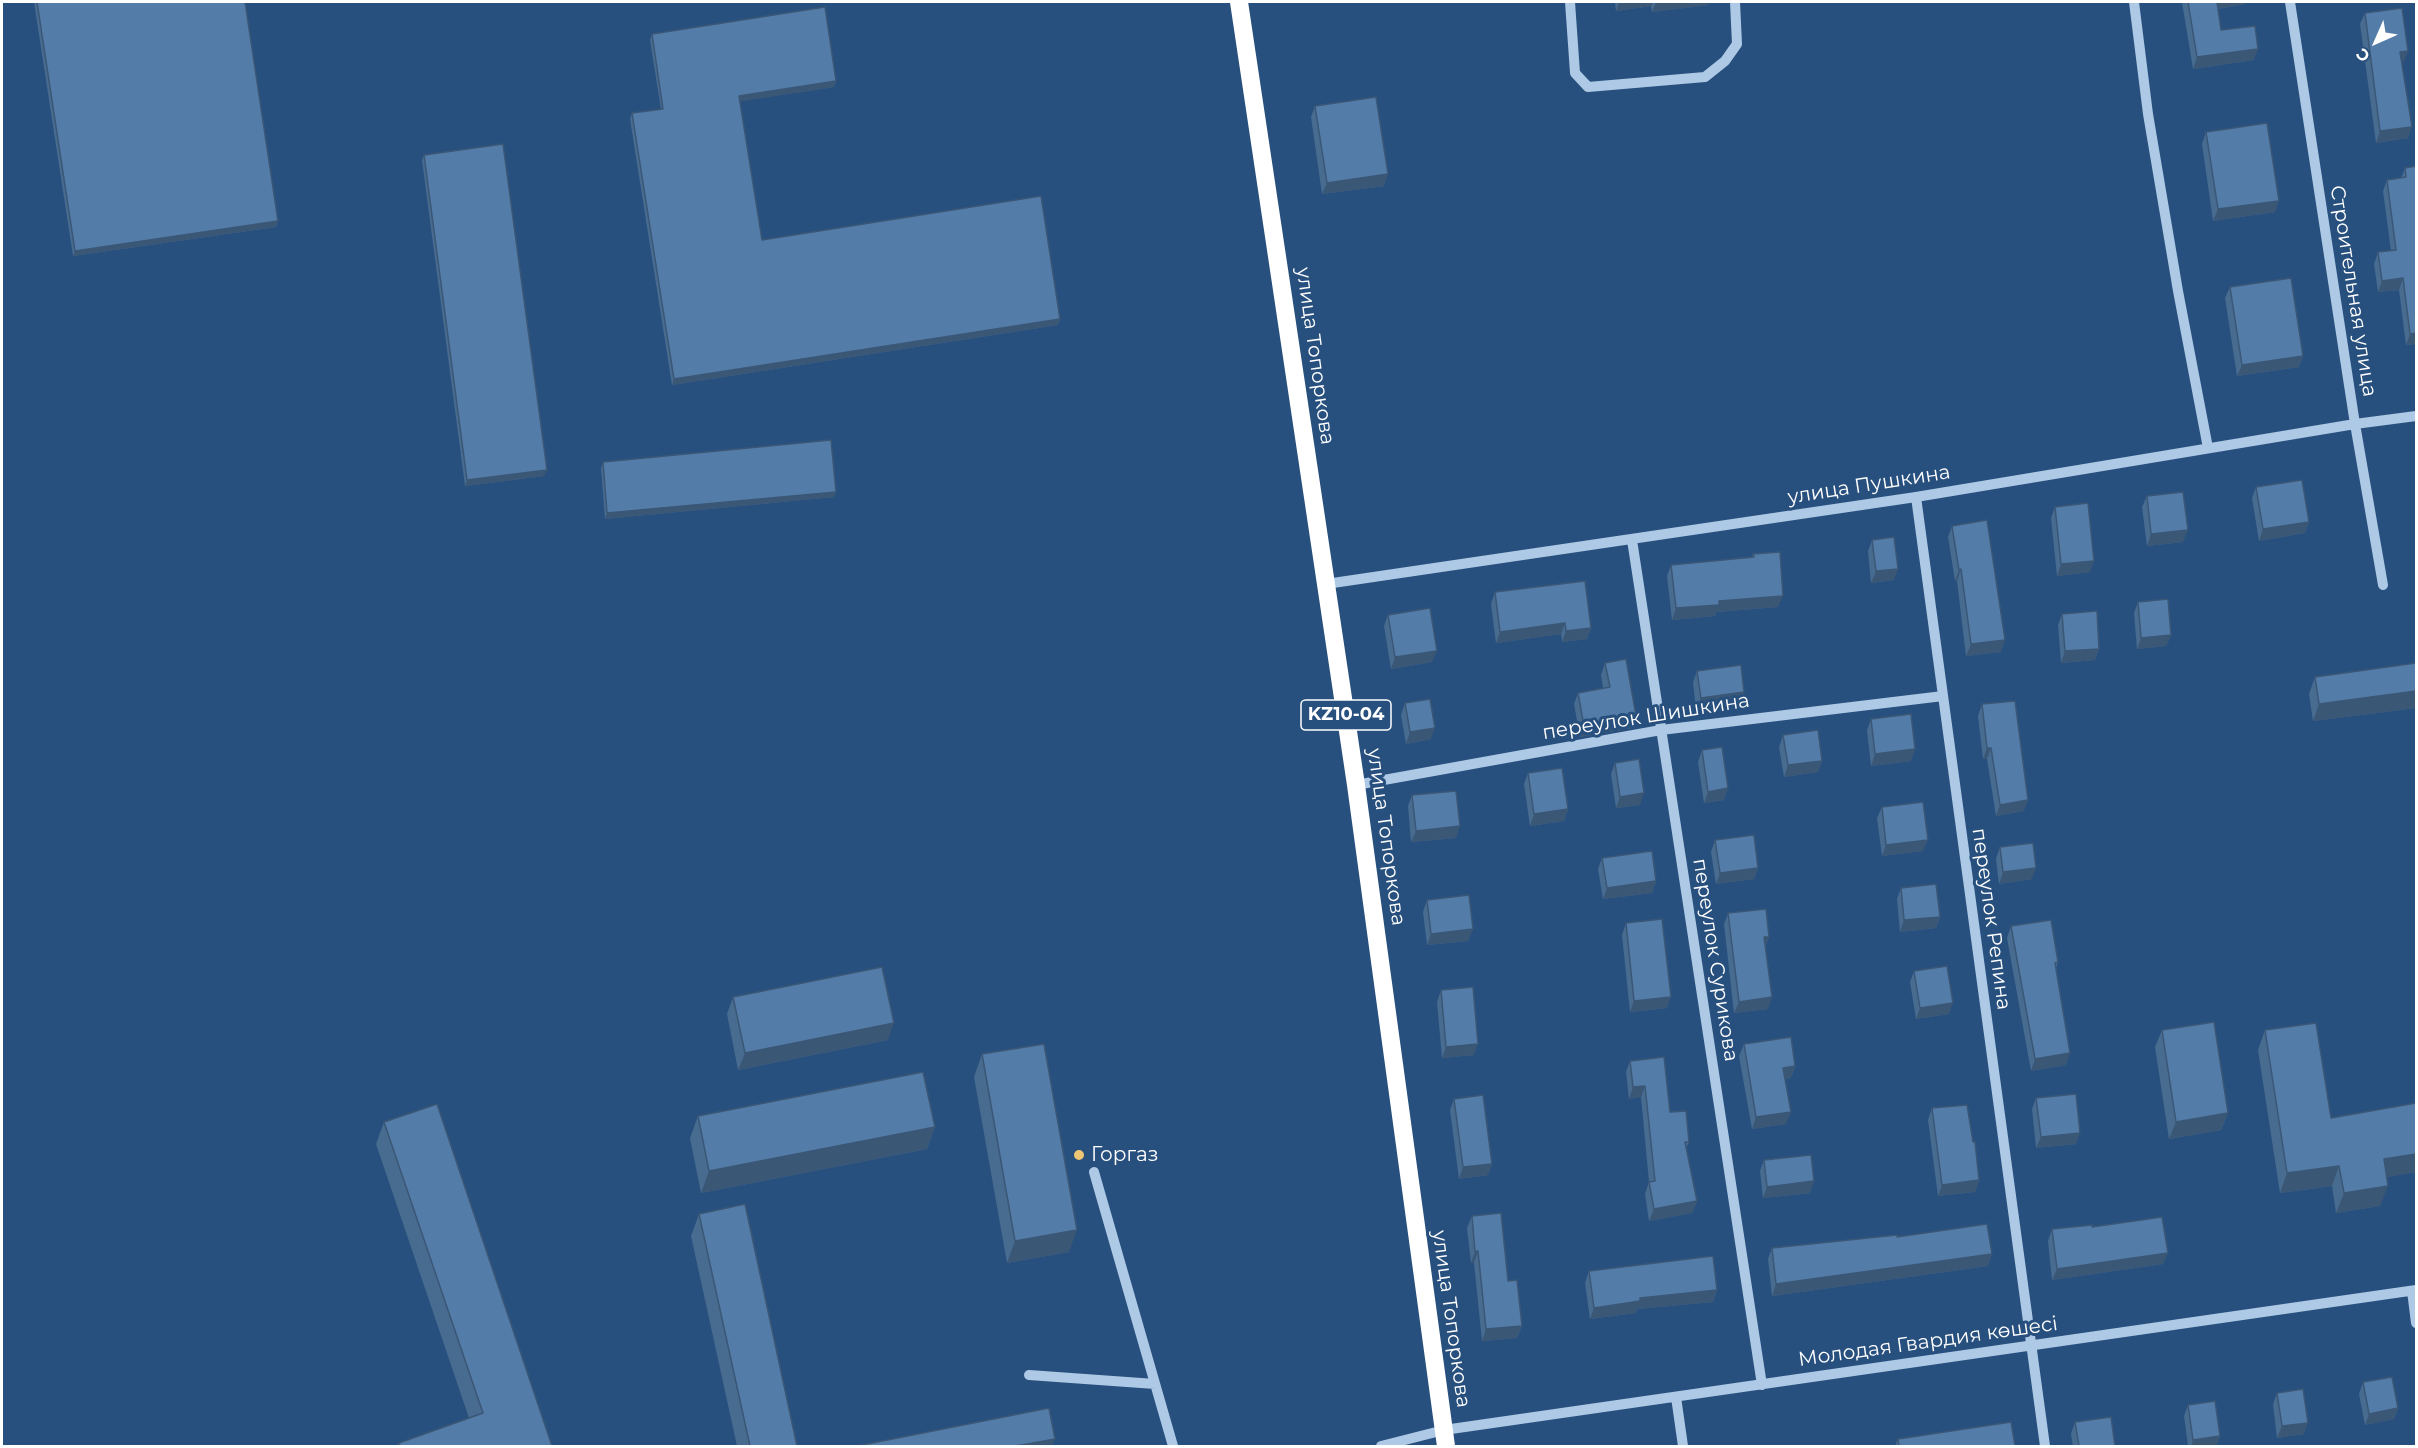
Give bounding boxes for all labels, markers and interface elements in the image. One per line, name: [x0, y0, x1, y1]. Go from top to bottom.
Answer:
north arrow: [2346, 12, 2406, 72]
text: С: [2352, 44, 2374, 66]
street label: Строительная улица: [2324, 184, 2382, 398]
street label: улица Топоркова: [1291, 266, 1339, 446]
street label: улица Пушкина: [1786, 460, 1952, 510]
street label: переулок Шишкина: [1541, 689, 1751, 745]
road number: KZ10-04: [1301, 700, 1391, 730]
street label: улица Топоркова: [1362, 747, 1410, 927]
street label: переулок Репина: [1966, 827, 2016, 1011]
street label: переулок Сурикова: [1687, 857, 1743, 1063]
place label: Горгаз: [1091, 1143, 1158, 1167]
marker: Горгаз: [1072, 1148, 1086, 1162]
street label: улица Топоркова: [1427, 1229, 1475, 1409]
street label: Молодая Гвардия көшесі: [1797, 1312, 2059, 1372]

